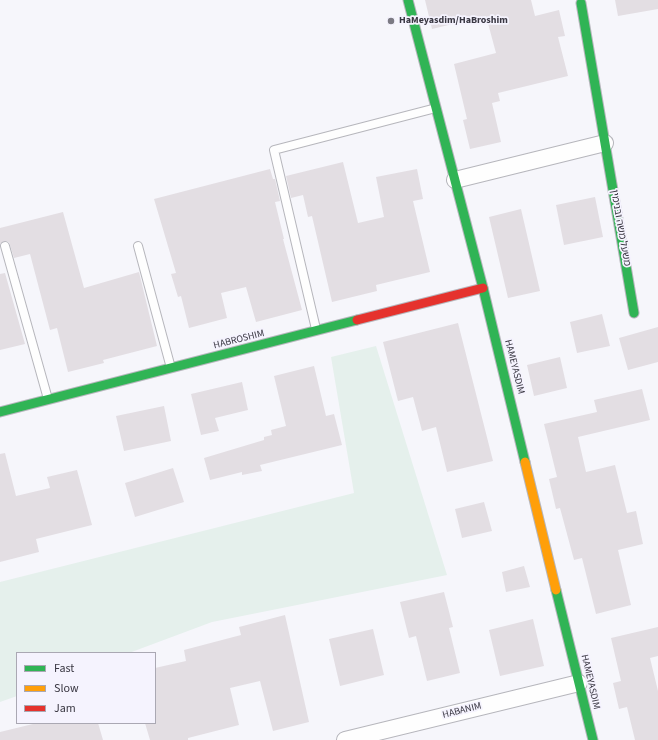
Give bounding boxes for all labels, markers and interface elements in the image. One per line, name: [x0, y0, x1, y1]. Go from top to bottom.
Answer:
place label: HaMeyasdim/HaBroshim: [399, 15, 508, 27]
marker: HaMeyasdim/HaBroshim: [386, 16, 396, 26]
street label: משעל משה ובנימין: [607, 189, 633, 267]
street label: HABROSHIM: [212, 328, 266, 352]
street label: HAMEYASDIM: [501, 338, 527, 396]
legend: [16, 652, 156, 724]
street label: HAMEYASDIM: [578, 653, 602, 711]
text: Fast: [54, 660, 74, 677]
text: Slow: [54, 680, 79, 697]
text: Jam: [54, 700, 76, 717]
street label: HABANIM: [441, 700, 483, 722]

